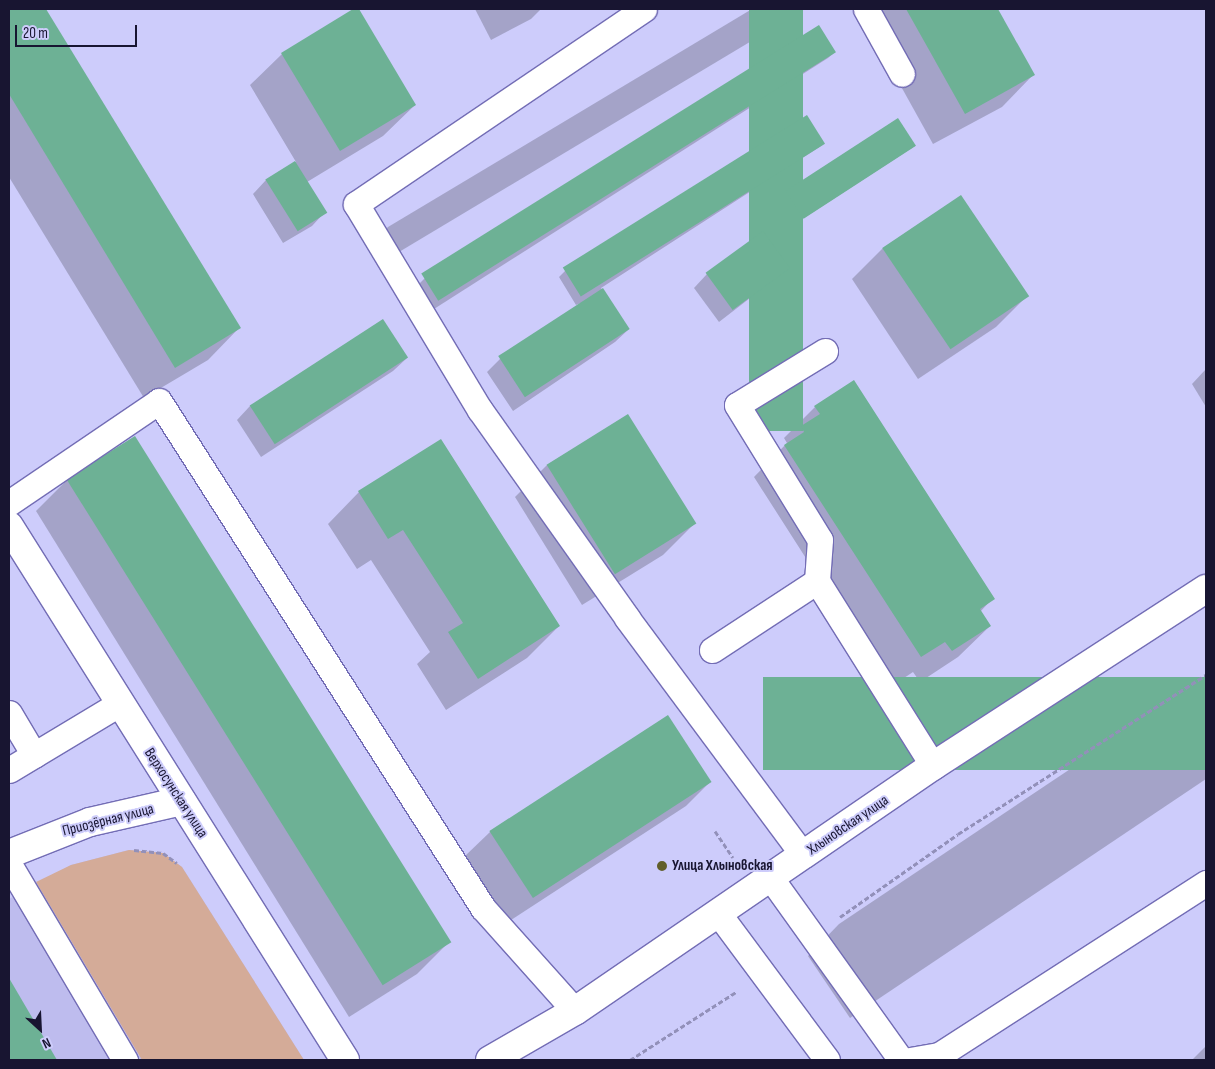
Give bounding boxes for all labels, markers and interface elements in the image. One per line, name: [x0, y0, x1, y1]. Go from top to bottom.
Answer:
scale bar: [18, 15, 140, 47]
text: 20 m: [23, 24, 48, 43]
street label: Верхосунская улица: [140, 745, 212, 841]
street label: Хлыновская улица: [804, 791, 892, 859]
street label: Приозёрная улица: [60, 800, 156, 840]
place label: Улица Хлыновская: [672, 857, 773, 875]
marker: Улица Хлыновская: [656, 860, 668, 872]
north arrow: [15, 1004, 65, 1054]
text: N: [40, 1034, 54, 1052]

